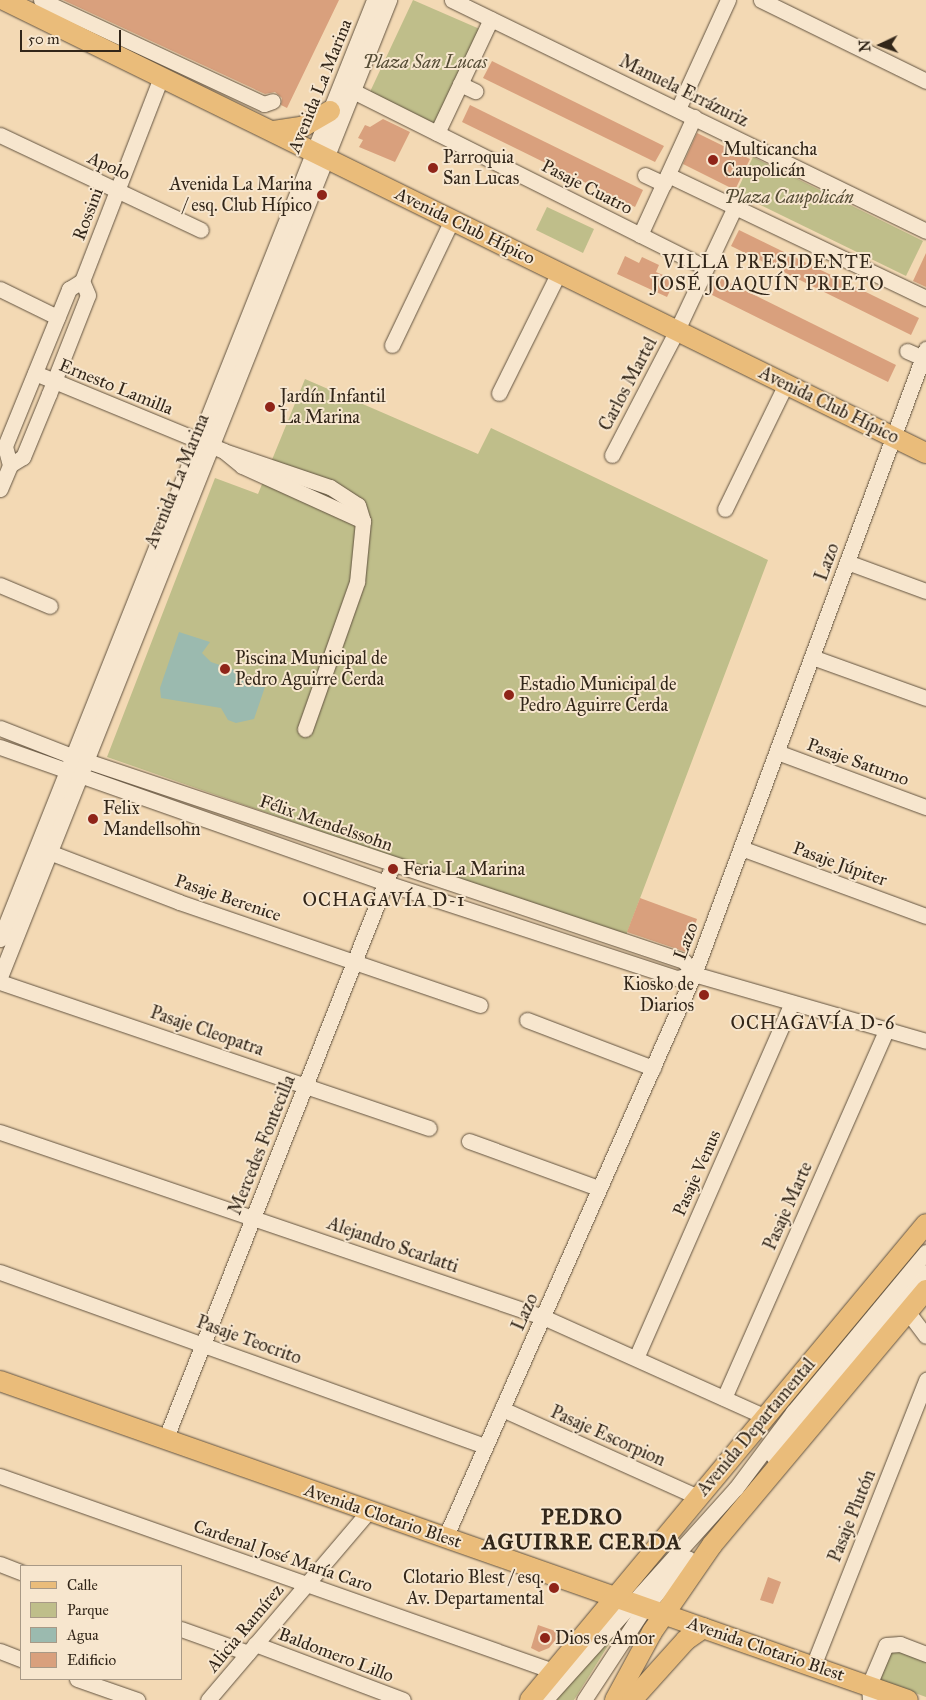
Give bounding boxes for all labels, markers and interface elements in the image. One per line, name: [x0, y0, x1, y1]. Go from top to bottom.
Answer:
street label: Avenida La Marina: [283, 16, 357, 156]
scale bar: [22, 20, 124, 52]
north arrow: [856, 20, 906, 70]
text: 50 m: [28, 30, 60, 48]
text: N: [857, 39, 874, 52]
street label: Manuela Errázuriz: [616, 50, 752, 132]
park label: Plaza San Lucas: [363, 51, 487, 73]
place label: Multicancha Caupolicán: [723, 139, 817, 182]
street label: Apolo: [84, 147, 134, 185]
place label: Parroquia San Lucas: [443, 147, 519, 190]
marker: Multicancha Caupolicán: [707, 154, 719, 166]
street label: Pasaje Cuatro: [538, 155, 636, 219]
marker: Parroquia San Lucas: [427, 162, 439, 174]
place label: Avenida La Marina / esq. Club Hípico: [170, 174, 312, 216]
street label: Avenida Club Hípico: [392, 183, 538, 269]
street label: Rossini: [68, 185, 108, 243]
park label: Plaza Caupolicán: [724, 186, 854, 208]
marker: Avenida La Marina / esq. Club Hípico: [316, 189, 328, 201]
district label: VILLA PRESIDENTE JOSÉ JOAQUÍN PRIETO: [649, 251, 887, 295]
street label: Carlos Martel: [594, 334, 662, 434]
street label: Ernesto Lamilla: [56, 354, 176, 420]
street label: Avenida Club Hípico: [756, 362, 902, 448]
place label: Jardín Infantil La Marina: [280, 386, 386, 428]
marker: Jardín Infantil La Marina: [264, 401, 276, 413]
street label: Avenida La Marina: [140, 411, 214, 551]
street label: Lazo: [810, 540, 844, 584]
place label: Piscina Municipal de Pedro Aguirre Cerda: [235, 648, 388, 691]
marker: Piscina Municipal de Pedro Aguirre Cerda: [219, 663, 231, 675]
place label: Estadio Municipal de Pedro Aguirre Cerda: [519, 674, 676, 716]
marker: Estadio Municipal de Pedro Aguirre Cerda: [503, 689, 515, 701]
street label: Pasaje Saturno: [804, 734, 912, 790]
street label: Félix Mendelssohn: [257, 790, 395, 856]
place label: Felix Mandellsohn: [103, 798, 201, 841]
marker: Felix Mandellsohn: [87, 813, 99, 825]
street label: Pasaje Júpiter: [790, 837, 890, 891]
place label: Feria La Marina: [403, 858, 525, 880]
marker: Feria La Marina: [387, 863, 399, 875]
street label: Pasaje Berenice: [172, 870, 284, 926]
district label: OCHAGAVÍA D-1: [301, 889, 467, 911]
street label: Lazo: [669, 919, 703, 963]
place label: Kiosko de Diarios: [623, 974, 694, 1016]
marker: Kiosko de Diarios: [698, 989, 710, 1001]
street label: Pasaje Cleopatra: [147, 1001, 267, 1061]
district label: OCHAGAVÍA D-6: [729, 1012, 897, 1034]
street label: Mercedes Fontecilla: [224, 1072, 300, 1218]
street label: Pasaje Venus: [668, 1127, 726, 1219]
street label: Pasaje Marte: [759, 1159, 817, 1253]
street label: Alejandro Scarlatti: [325, 1212, 461, 1278]
street label: Lazo: [507, 1290, 543, 1334]
street label: Pasaje Teocrito: [194, 1311, 304, 1369]
street label: Avenida Departamental: [692, 1354, 820, 1500]
street label: Pasaje Escorpion: [547, 1401, 669, 1471]
street label: Pasaje Plutón: [824, 1467, 880, 1565]
street label: Avenida Clotario Blest: [302, 1479, 464, 1553]
district label: PEDRO AGUIRRE CERDA: [481, 1503, 683, 1554]
street label: Cardenal José María Caro: [190, 1515, 376, 1597]
legend: [20, 1565, 182, 1680]
place label: Clotario Blest / esq. Av. Departamental: [403, 1567, 544, 1610]
text: Calle: [67, 1576, 98, 1594]
street label: Alicia Ramírez: [202, 1579, 288, 1677]
marker: Clotario Blest / esq. Av. Departamental: [548, 1582, 560, 1594]
text: Parque: [67, 1601, 109, 1619]
street label: Avenida Clotario Blest: [685, 1612, 847, 1686]
street label: Baldomero Lillo: [275, 1623, 397, 1687]
text: Agua: [67, 1626, 99, 1644]
place label: Dios es Amor: [555, 1627, 655, 1649]
marker: Dios es Amor: [539, 1632, 551, 1644]
text: Edificio: [67, 1651, 116, 1669]

